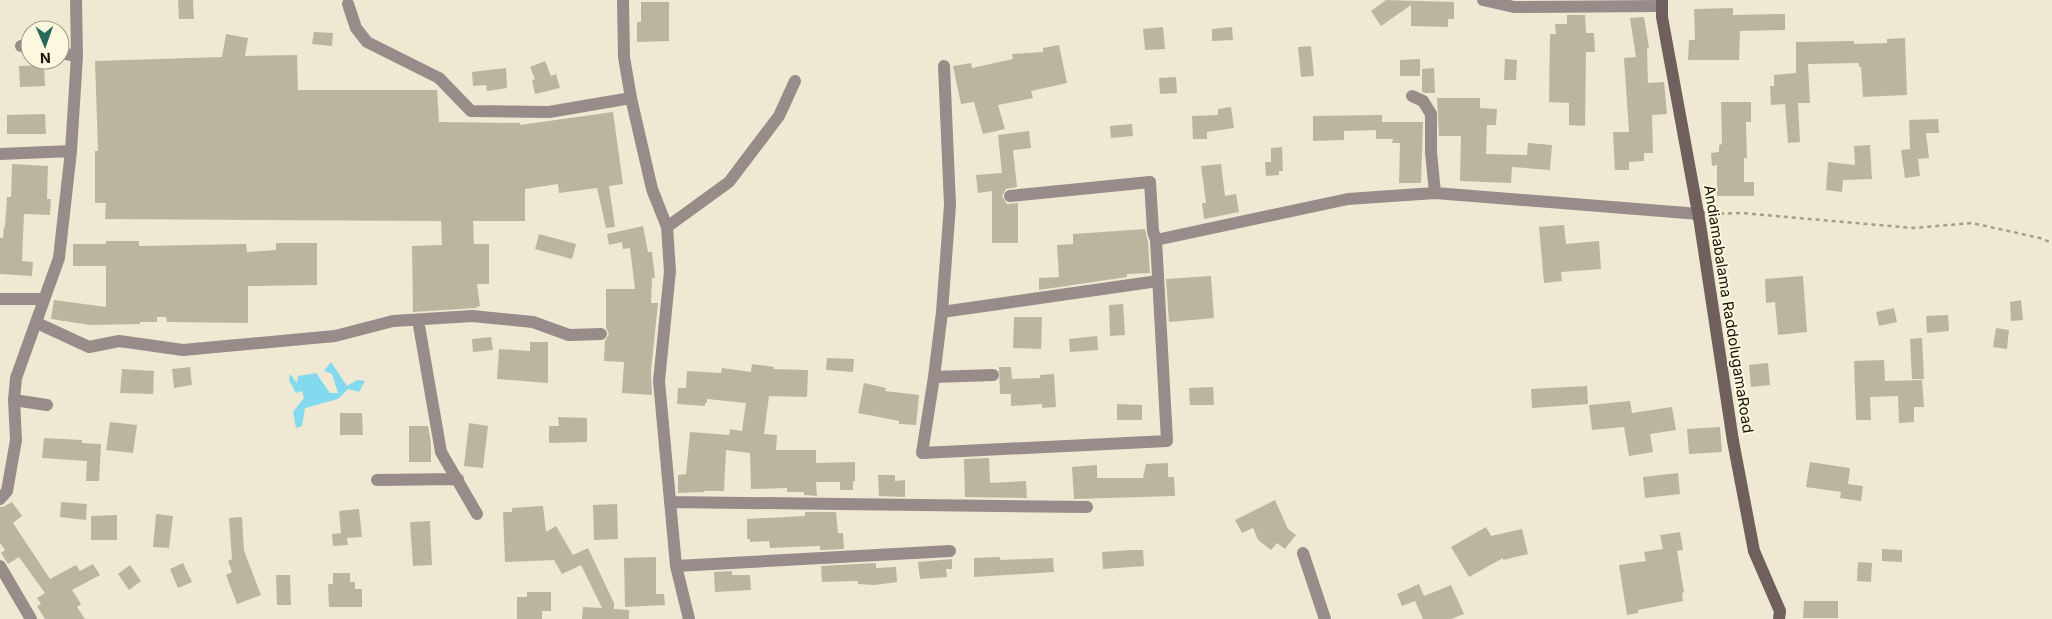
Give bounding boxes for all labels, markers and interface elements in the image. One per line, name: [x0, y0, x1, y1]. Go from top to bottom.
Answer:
north arrow: [20, 20, 70, 70]
text: N: [40, 50, 51, 67]
street label: Andiamabalama RaddolugamaRoad: [1700, 184, 1758, 434]

